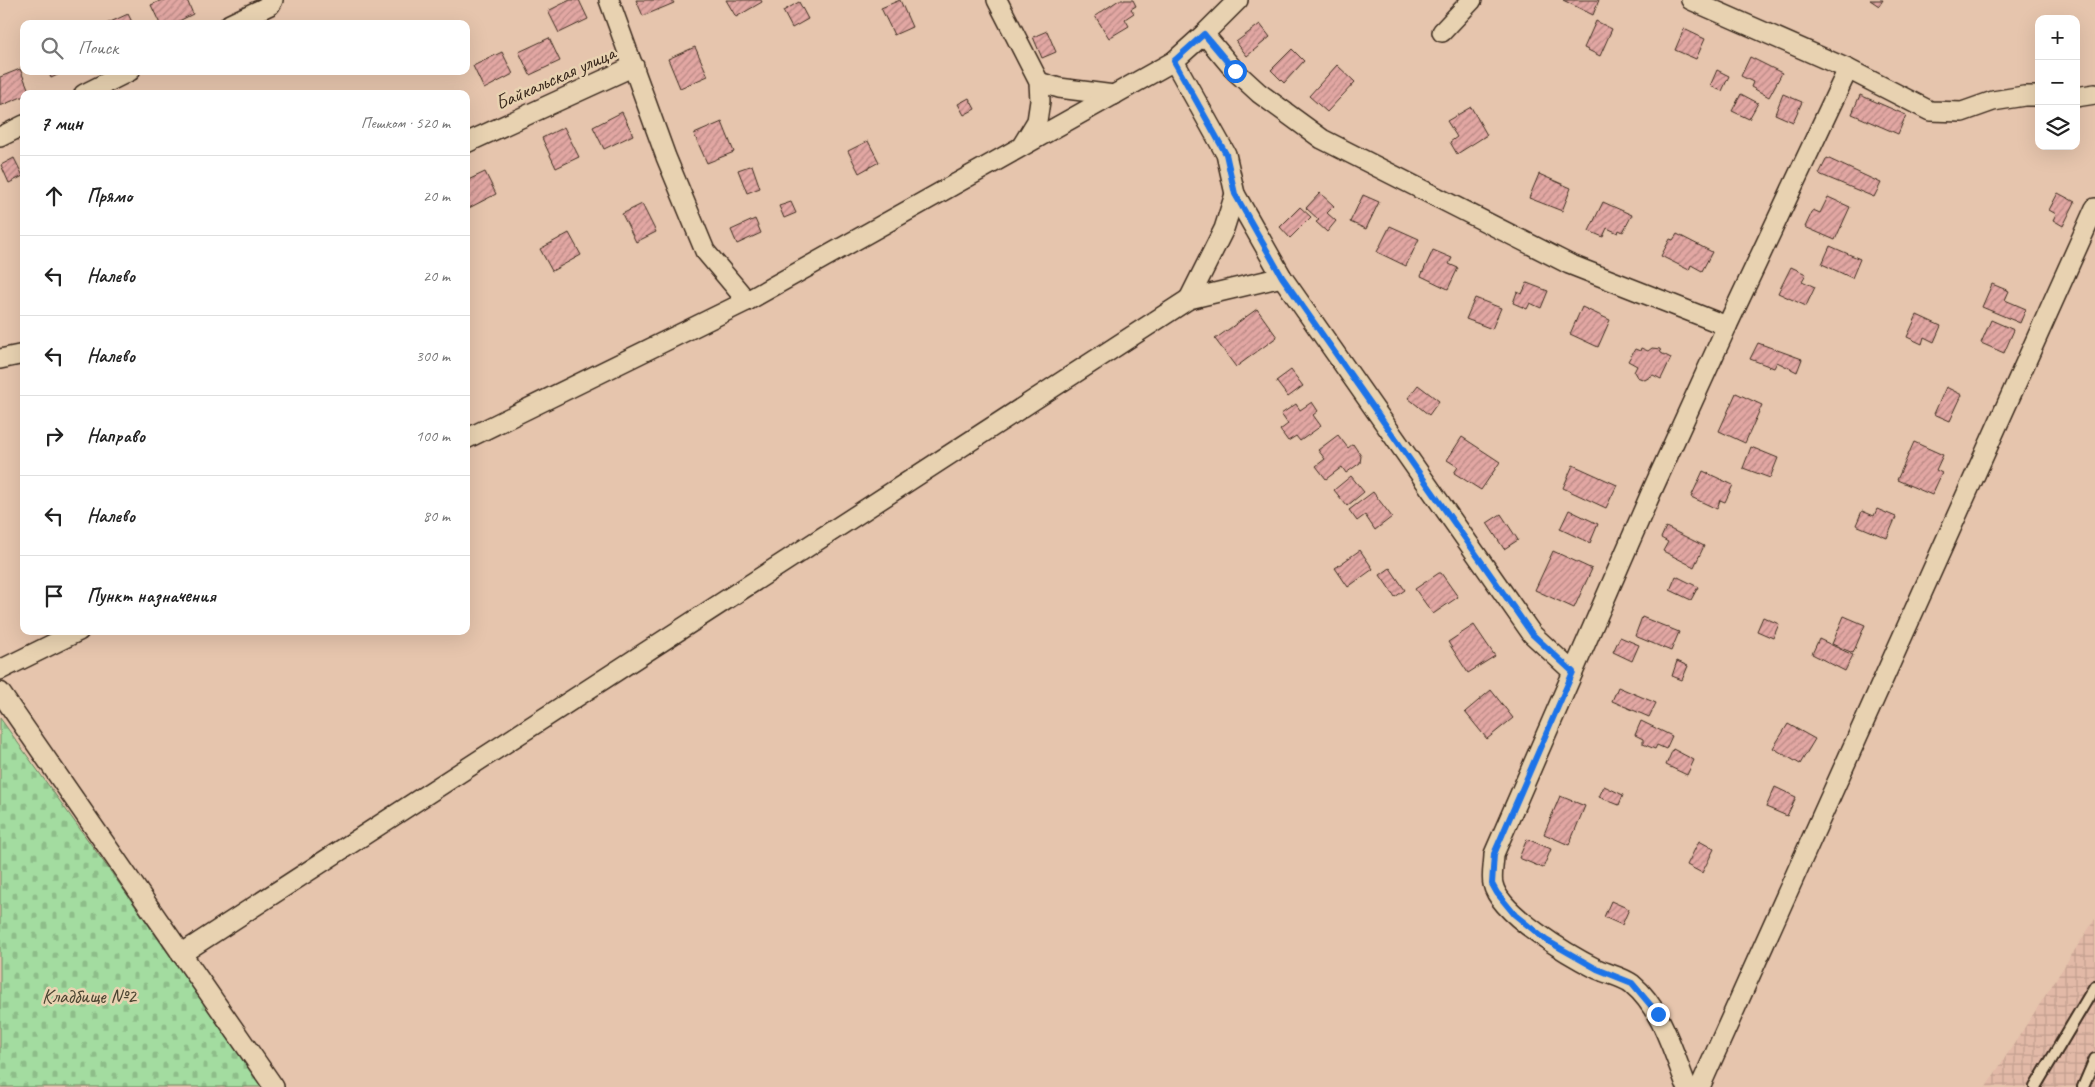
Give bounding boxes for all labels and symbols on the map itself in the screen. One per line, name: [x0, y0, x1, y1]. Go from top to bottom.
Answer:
street label: Байкальская улица: [491, 40, 620, 116]
route start: [1224, 60, 1247, 83]
park label: Кладбище №2: [42, 984, 138, 1009]
route end: [1647, 1003, 1670, 1026]

